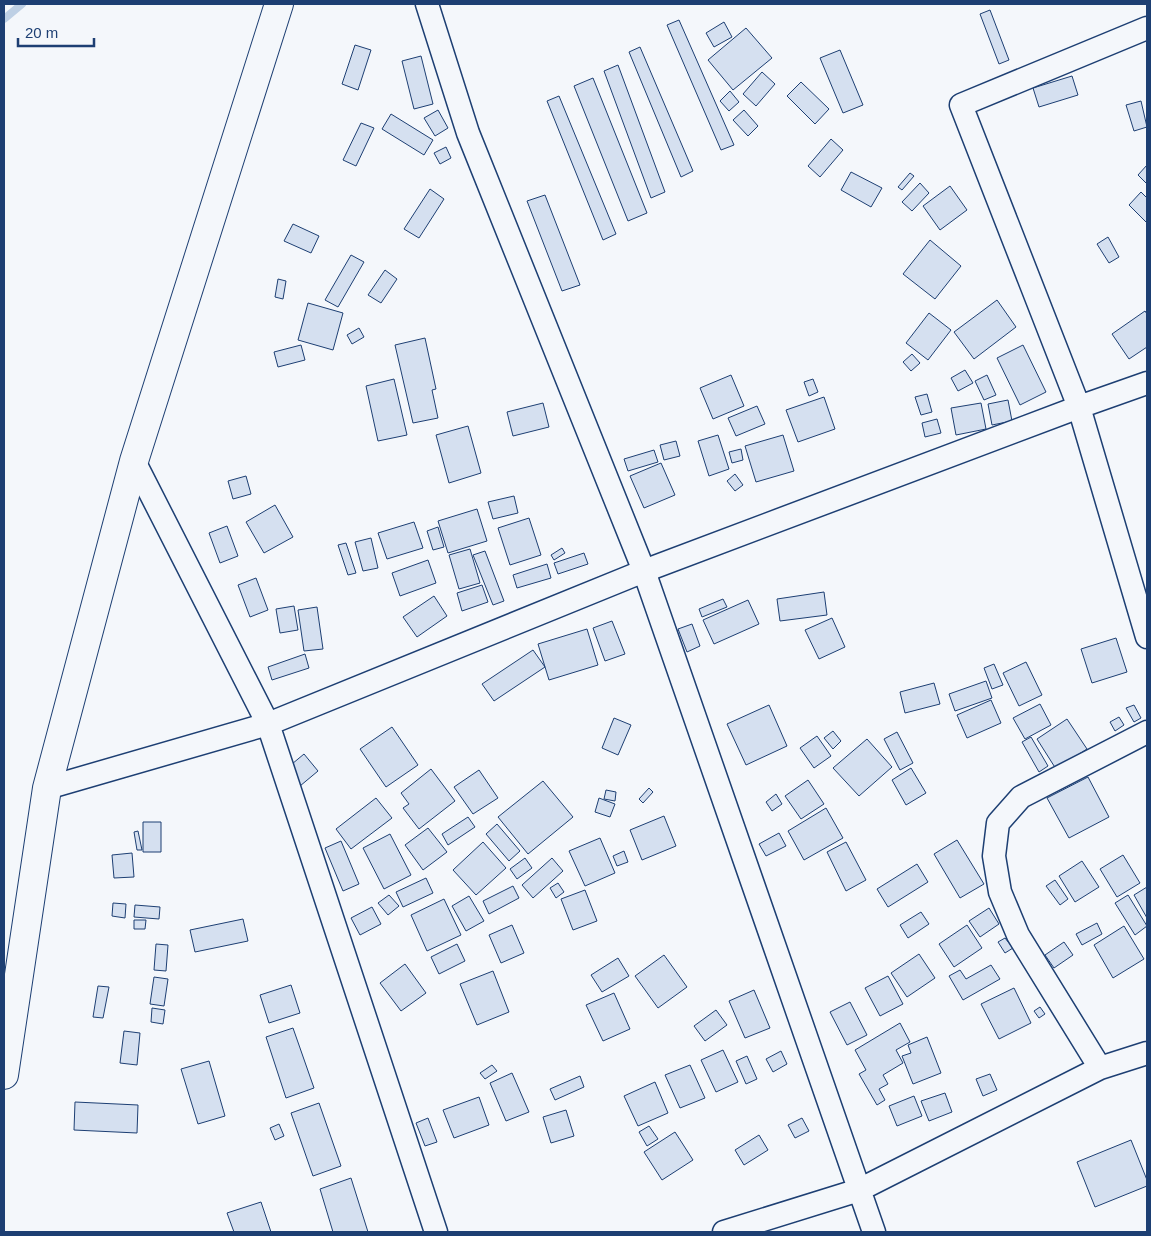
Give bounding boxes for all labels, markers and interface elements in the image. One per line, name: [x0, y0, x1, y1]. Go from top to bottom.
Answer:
scale bar: [18, 15, 94, 47]
text: 20 m: [25, 24, 58, 41]

